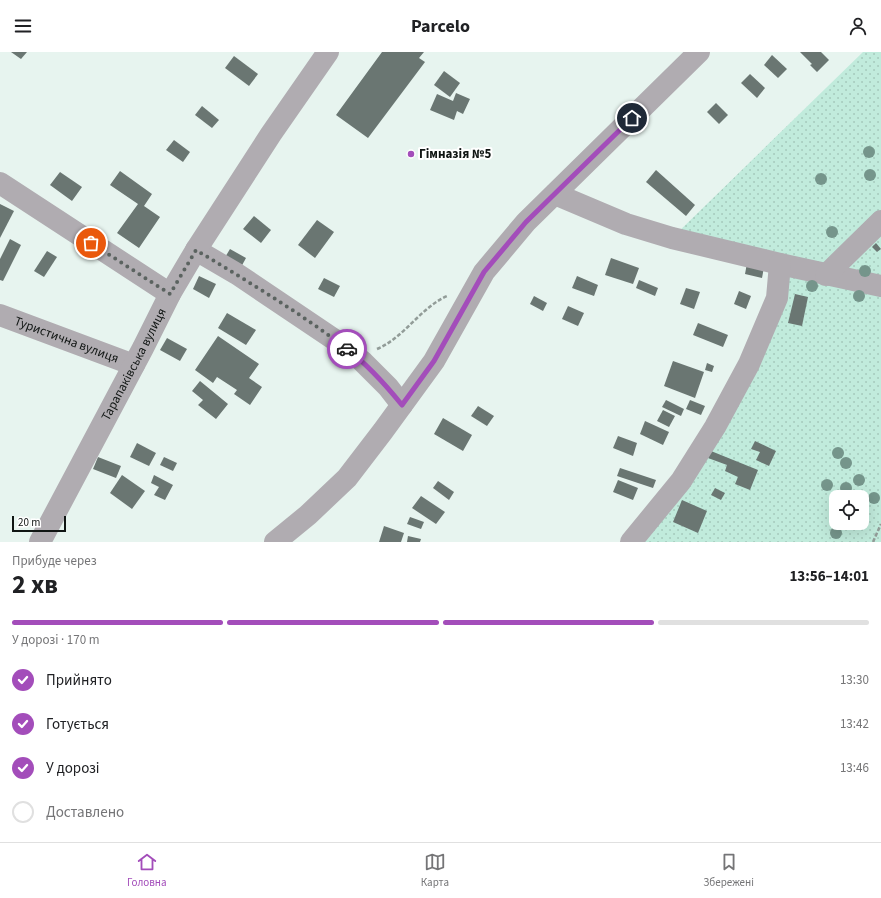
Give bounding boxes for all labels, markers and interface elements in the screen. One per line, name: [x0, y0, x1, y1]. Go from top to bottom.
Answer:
text: Parcelo: [411, 14, 470, 39]
icon: menu: [12, 15, 34, 37]
icon: person: [847, 15, 869, 37]
pin: [615, 101, 649, 135]
icon: home: [621, 107, 643, 129]
place label: Гімназія №5: [419, 145, 491, 163]
marker: Гімназія №5: [406, 149, 416, 159]
pin: [74, 226, 108, 260]
icon: bag: [80, 232, 102, 254]
street label: Тарапаківська вулиця: [97, 305, 171, 424]
street label: Туристична вулиця: [12, 312, 121, 368]
courier: [327, 329, 367, 369]
icon: car: [336, 338, 358, 360]
map controls: [829, 490, 869, 530]
button: locate: [829, 490, 869, 530]
scale bar: [12, 514, 66, 533]
text: 20 m: [18, 515, 40, 530]
text: Прибуде через: [12, 552, 97, 570]
text: 2 хв: [12, 566, 58, 603]
text: 13:56–14:01: [789, 566, 869, 587]
text: У дорозі · 170 m: [12, 631, 100, 649]
icon: check: [12, 669, 34, 691]
text: Прийнято: [46, 670, 112, 691]
text: 13:30: [840, 671, 869, 689]
icon: check: [12, 713, 34, 735]
text: Готується: [46, 714, 109, 735]
text: 13:42: [840, 715, 869, 733]
icon: check: [12, 757, 34, 779]
text: У дорозі: [46, 758, 100, 779]
text: 13:46: [840, 759, 869, 777]
text: Доставлено: [46, 802, 124, 823]
tab: Головна: [127, 851, 167, 890]
tab: Карта: [421, 851, 449, 890]
tab: Збережені: [703, 851, 754, 890]

